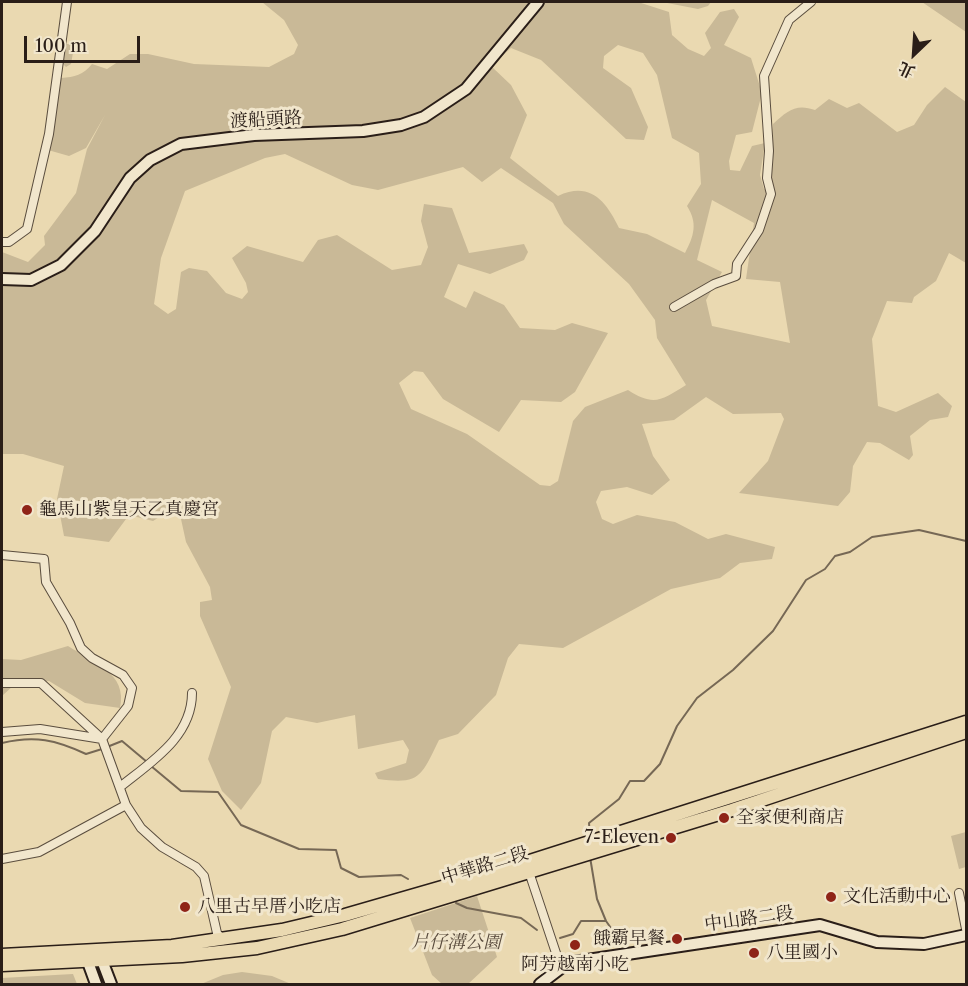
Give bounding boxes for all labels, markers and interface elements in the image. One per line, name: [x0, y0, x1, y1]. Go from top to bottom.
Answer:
scale bar: [27, 24, 142, 62]
north arrow: [884, 24, 944, 84]
text: 100 m: [35, 35, 87, 57]
text: 北: [895, 58, 918, 83]
street label: 渡船頭路: [229, 107, 303, 133]
place label: 龜馬山紫皇天乙真慶宮: [39, 499, 219, 521]
marker: 龜馬山紫皇天乙真慶宮: [20, 503, 34, 517]
place label: 全家便利商店: [736, 807, 844, 829]
marker: 全家便利商店: [717, 811, 731, 825]
place label: 7-Eleven: [584, 827, 659, 849]
marker: 7-Eleven: [664, 831, 678, 845]
street label: 中華路二段: [439, 843, 531, 889]
place label: 文化活動中心: [843, 886, 951, 908]
marker: 文化活動中心: [824, 890, 838, 904]
place label: 八里古早厝小吃店: [197, 896, 341, 918]
marker: 八里古早厝小吃店: [178, 900, 192, 914]
street label: 中山路二段: [703, 902, 795, 936]
place label: 餓霸早餐: [593, 928, 665, 950]
park label: 片仔溝公園: [411, 932, 501, 954]
marker: 餓霸早餐: [670, 932, 684, 946]
marker: 阿芳越南小吃: [568, 938, 582, 952]
place label: 八里國小: [766, 942, 838, 964]
marker: 八里國小: [747, 946, 761, 960]
place label: 阿芳越南小吃: [521, 954, 629, 976]

